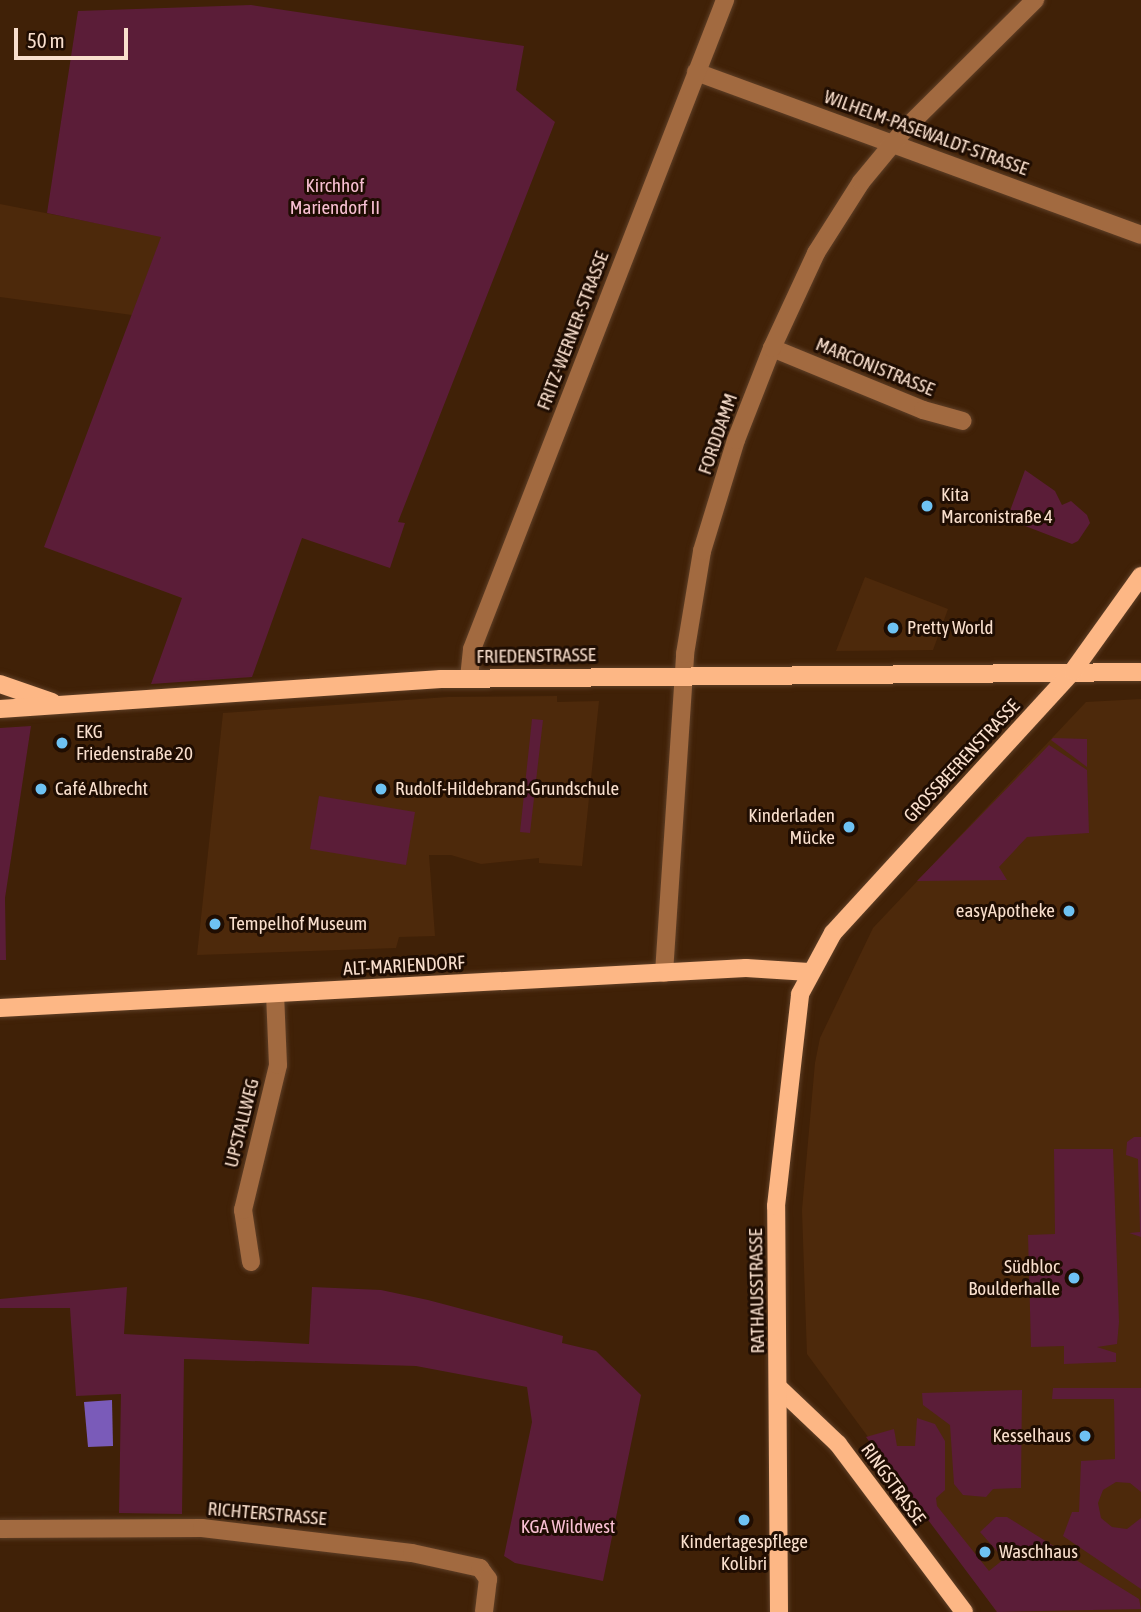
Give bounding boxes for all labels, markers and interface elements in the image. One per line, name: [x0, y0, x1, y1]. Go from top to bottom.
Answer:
scale bar: [18, 14, 131, 58]
text: 50 m: [27, 28, 65, 52]
street label: WILHELM-PASEWALDT-STRASSE: [821, 85, 1031, 181]
park label: Kirchhof Mariendorf II: [290, 175, 380, 219]
street label: FRITZ-WERNER-STRASSE: [532, 249, 614, 413]
street label: MARCONISTRASSE: [812, 333, 938, 401]
street label: FORDDAMM: [693, 390, 743, 478]
place label: Kita Marconistraße 4: [941, 484, 1053, 528]
marker: Kita Marconistraße 4: [919, 498, 935, 514]
place label: Pretty World: [907, 617, 994, 639]
marker: Pretty World: [885, 620, 901, 636]
street label: FRIEDENSTRASSE: [476, 644, 596, 668]
street label: GROSSBEERENSTRASSE: [899, 695, 1025, 827]
place label: EKG Friedenstraße 20: [76, 721, 193, 765]
marker: EKG Friedenstraße 20: [54, 735, 70, 751]
place label: Café Albrecht: [55, 778, 148, 800]
place label: Rudolf-Hildebrand-Grundschule: [395, 778, 619, 800]
marker: Café Albrecht: [33, 781, 49, 797]
marker: Rudolf-Hildebrand-Grundschule: [373, 781, 389, 797]
place label: Kinderladen Mücke: [748, 805, 835, 849]
marker: Kinderladen Mücke: [841, 819, 857, 835]
place label: easyApotheke: [956, 900, 1055, 922]
marker: easyApotheke: [1061, 903, 1077, 919]
place label: Tempelhof Museum: [229, 913, 367, 935]
marker: Tempelhof Museum: [207, 916, 223, 932]
street label: ALT-MARIENDORF: [343, 951, 465, 981]
street label: UPSTALLWEG: [220, 1076, 264, 1170]
street label: RATHAUSSTRASSE: [745, 1228, 769, 1354]
place label: Südbloc Boulderhalle: [968, 1256, 1060, 1300]
marker: Südbloc Boulderhalle: [1066, 1270, 1082, 1286]
place label: Kesselhaus: [992, 1425, 1071, 1447]
marker: Kesselhaus: [1077, 1428, 1093, 1444]
street label: RINGSTRASSE: [856, 1439, 930, 1529]
street label: RICHTERSTRASSE: [207, 1497, 327, 1531]
marker: Kindertagespflege Kolibri: [736, 1512, 752, 1528]
park label: KGA Wildwest: [521, 1516, 615, 1538]
place label: Kindertagespflege Kolibri: [680, 1531, 808, 1575]
place label: Waschhaus: [999, 1541, 1078, 1563]
marker: Waschhaus: [977, 1544, 993, 1560]

